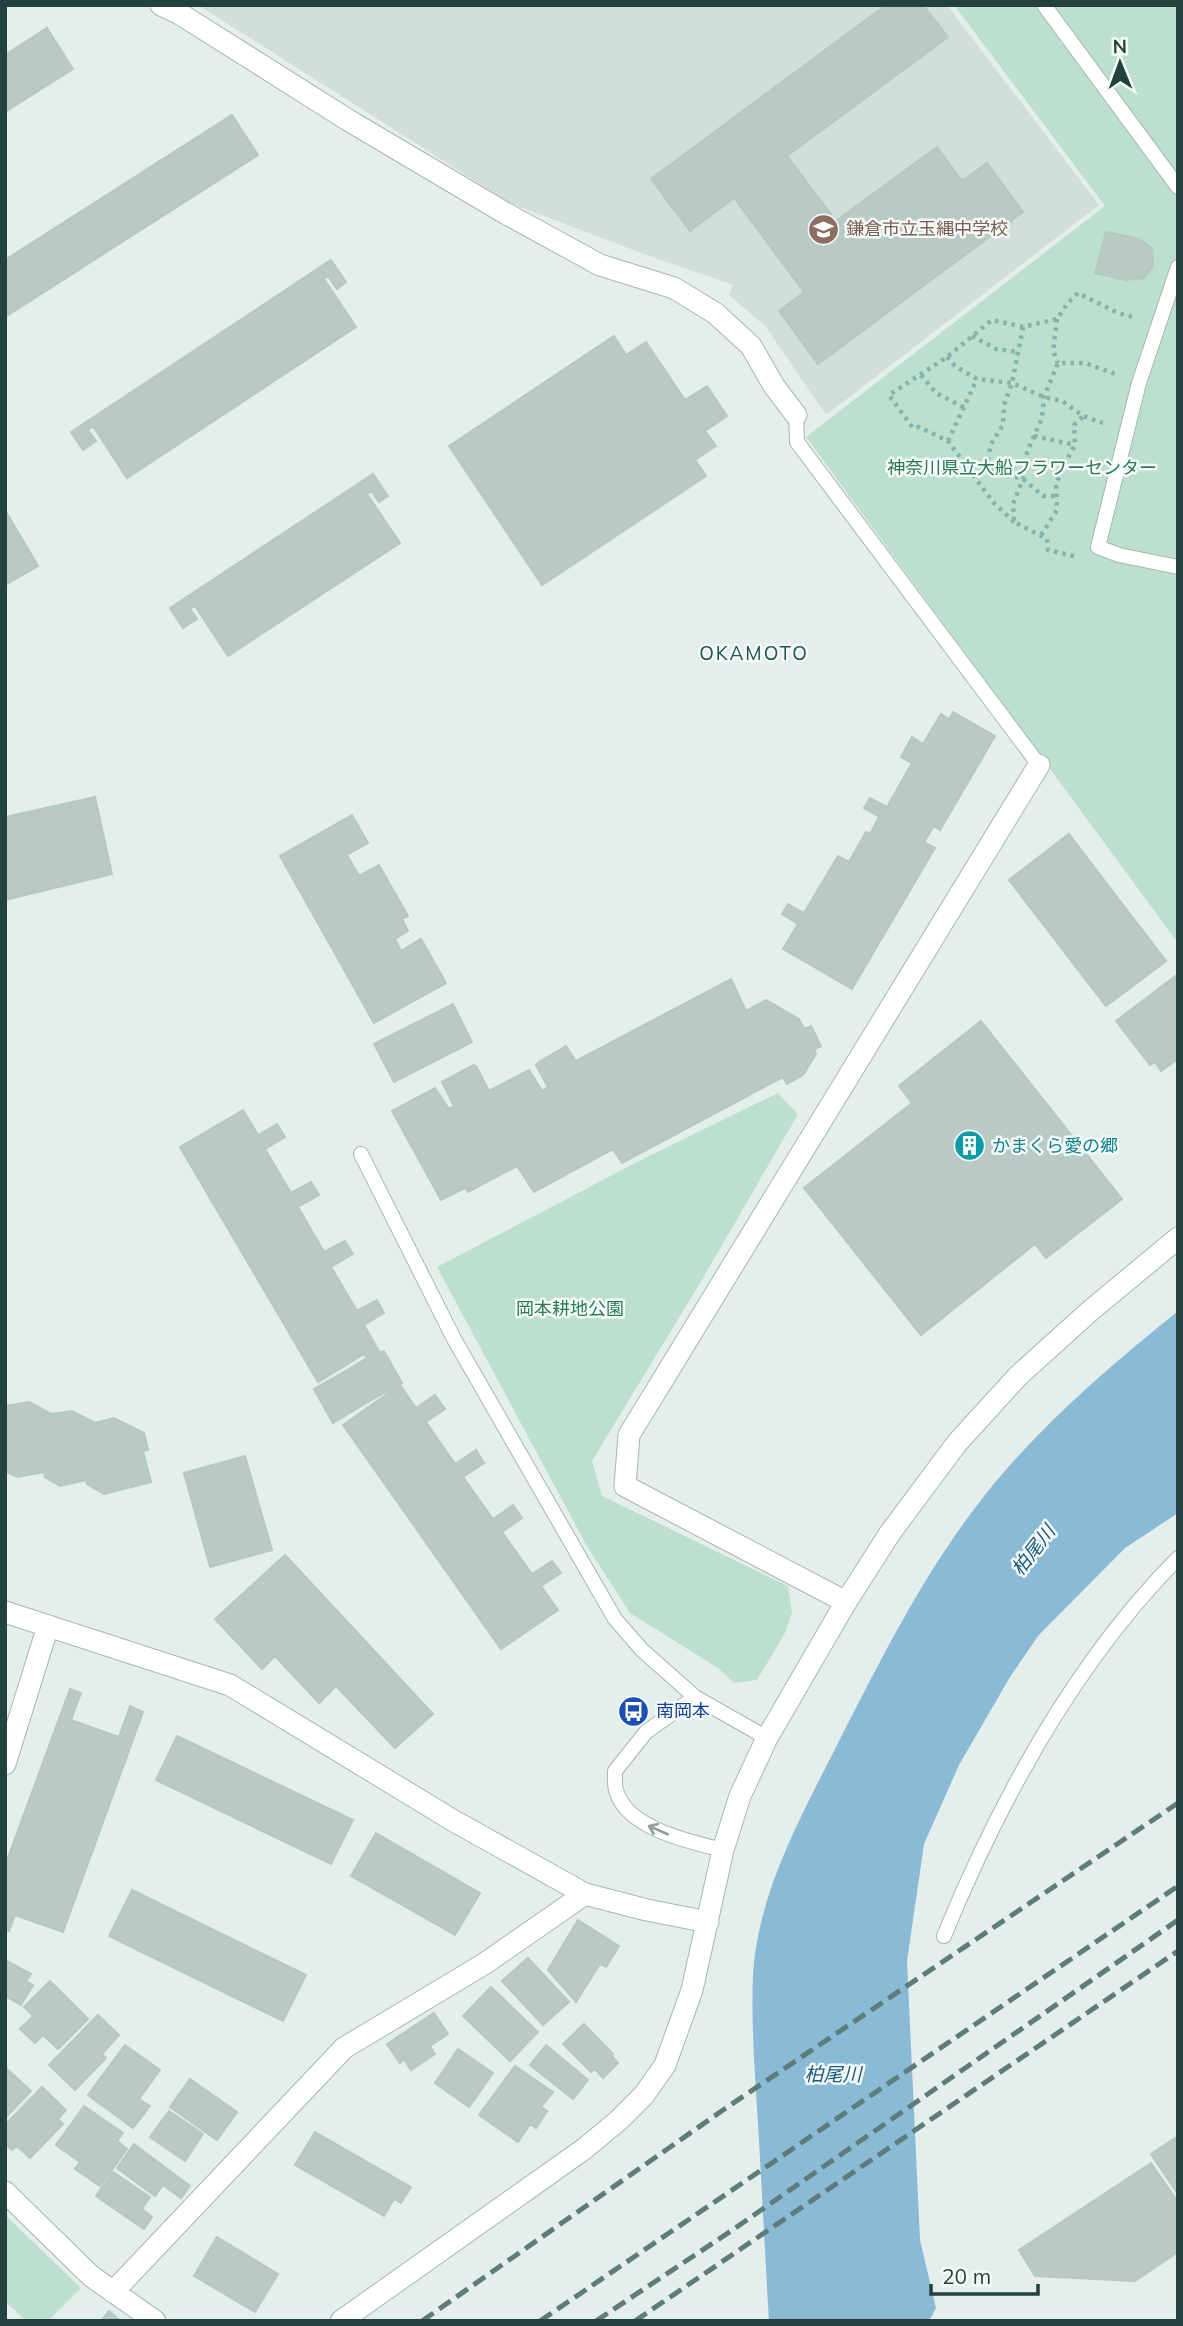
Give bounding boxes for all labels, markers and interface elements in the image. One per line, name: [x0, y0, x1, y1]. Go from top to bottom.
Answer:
north arrow: [1085, 28, 1155, 98]
text: N: [1112, 34, 1127, 58]
school or university icon: 鎌倉市立玉縄中学校: [806, 212, 840, 246]
place label: 鎌倉市立玉縄中学校: [846, 217, 1008, 240]
park label: 神奈川県立大船フラワーセンター: [887, 456, 1157, 479]
district label: OKAMOTO: [699, 641, 809, 665]
building icon: かまくら愛の郷: [952, 1129, 986, 1163]
place label: かまくら愛の郷: [992, 1134, 1118, 1157]
park label: 岡本耕地公園: [516, 1297, 624, 1320]
water label: 柏尾川: [1006, 1519, 1061, 1580]
bus stop icon: 南岡本: [616, 1694, 650, 1728]
place label: 南岡本: [656, 1699, 710, 1722]
one-way arrow: [648, 1823, 670, 1836]
water label: 柏尾川: [804, 2062, 863, 2086]
scale bar: [931, 2252, 1038, 2296]
text: 20 m: [942, 2263, 991, 2289]

